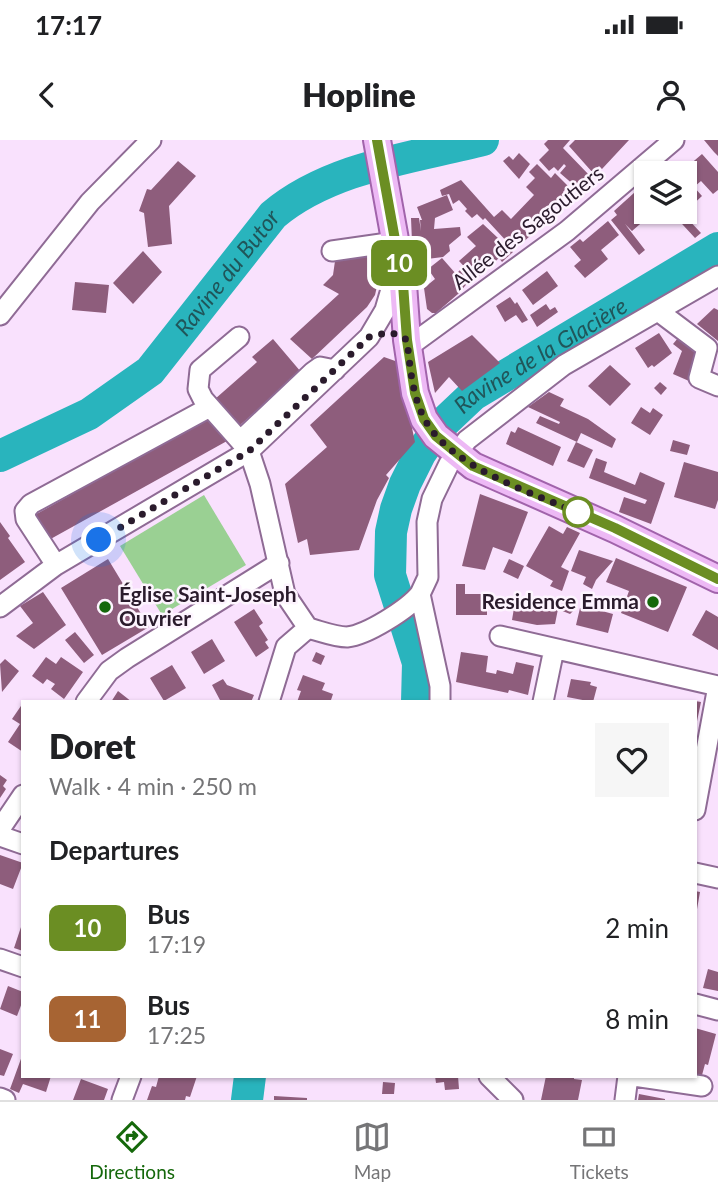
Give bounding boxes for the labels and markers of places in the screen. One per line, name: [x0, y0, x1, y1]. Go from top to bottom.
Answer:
unlabelled marker: [563, 497, 593, 527]
place label: Église Saint-Joseph Ouvrier: [119, 581, 297, 630]
place label: Residence Emma: [482, 588, 639, 613]
marker: Residence Emma: [645, 594, 661, 610]
marker: Église Saint-Joseph Ouvrier: [97, 599, 113, 615]

